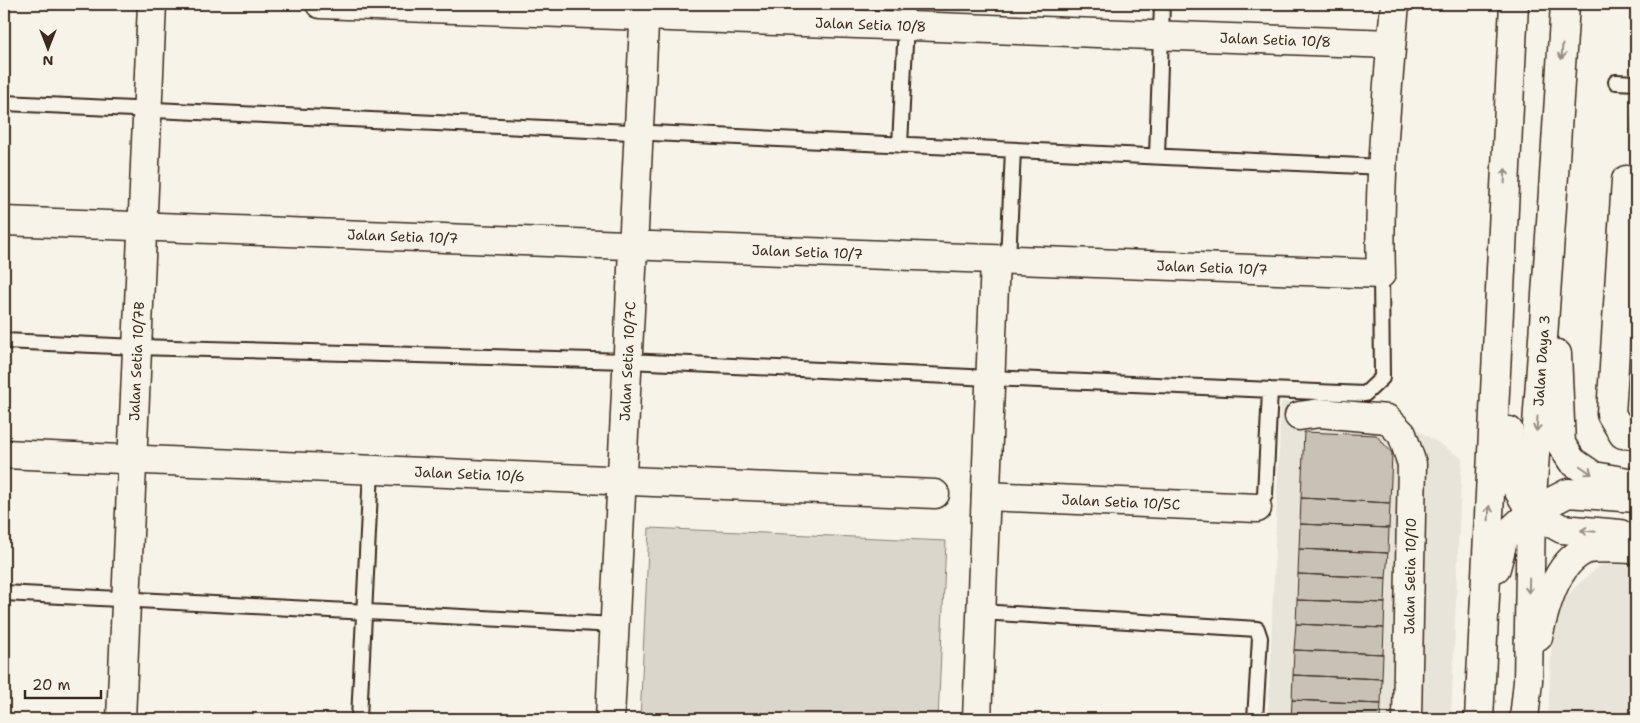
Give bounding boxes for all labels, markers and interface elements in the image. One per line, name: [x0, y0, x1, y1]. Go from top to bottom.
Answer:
street label: Jalan Setia 10/8: [815, 13, 927, 36]
north arrow: [22, 22, 72, 72]
street label: Jalan Setia 10/8: [1219, 29, 1331, 51]
one-way arrow: [1557, 44, 1566, 60]
text: N: [42, 52, 54, 70]
one-way arrow: [1501, 168, 1510, 184]
street label: Jalan Setia 10/7: [347, 225, 459, 247]
street label: Jalan Setia 10/7: [751, 241, 863, 263]
street label: Jalan Setia 10/7: [1156, 256, 1268, 279]
street label: Jalan Setia 10/7B: [125, 301, 148, 421]
street label: Jalan Setia 10/7C: [616, 301, 639, 422]
street label: Jalan Daya 3: [1529, 314, 1554, 407]
one-way arrow: [1532, 416, 1542, 432]
street label: Jalan Setia 10/6: [414, 463, 525, 485]
one-way arrow: [1579, 465, 1593, 475]
street label: Jalan Setia 10/5C: [1061, 490, 1181, 514]
one-way arrow: [1485, 505, 1494, 521]
street label: Jalan Setia 10/10: [1400, 518, 1420, 634]
one-way arrow: [1580, 526, 1596, 536]
one-way arrow: [1524, 578, 1534, 594]
scale bar: [25, 668, 101, 700]
text: 20 m: [32, 675, 71, 695]

